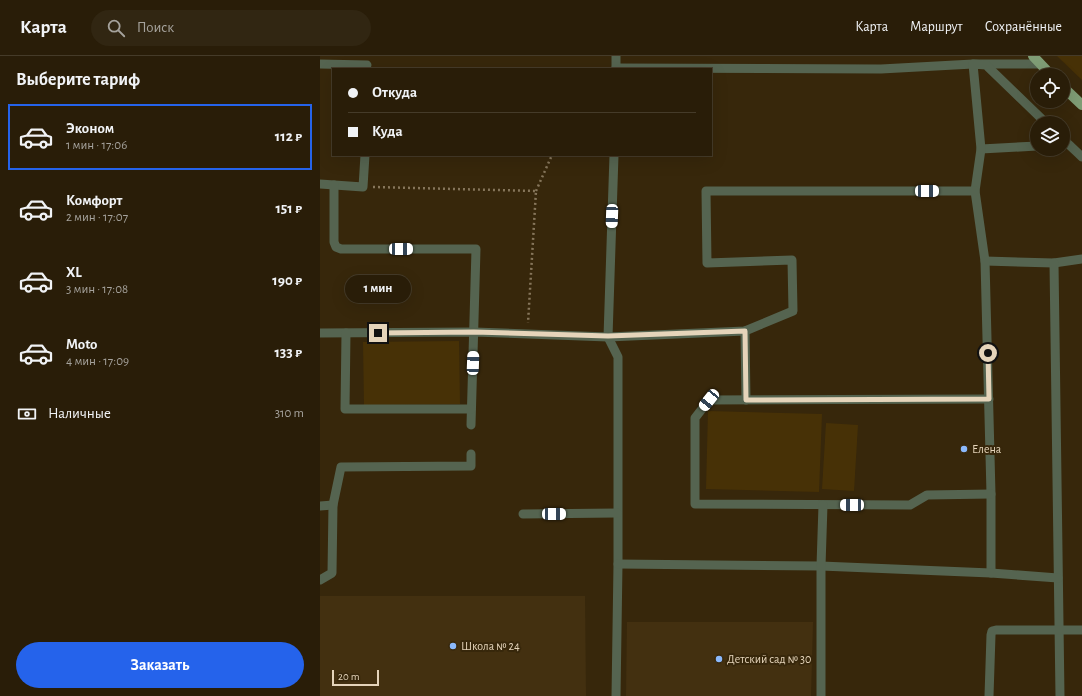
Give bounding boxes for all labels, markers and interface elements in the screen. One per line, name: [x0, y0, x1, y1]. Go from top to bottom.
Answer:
search box: [91, 10, 371, 46]
icon: search: [105, 17, 127, 39]
text: Карта: [20, 18, 67, 37]
text: Поиск: [137, 20, 174, 35]
text: Карта: [855, 20, 888, 34]
text: Маршрут: [910, 20, 963, 34]
text: Сохранённые: [985, 20, 1062, 34]
map controls: [1030, 68, 1070, 156]
button: locate: [1030, 68, 1070, 108]
text: Выберите тариф: [16, 71, 140, 89]
text: Откуда: [372, 85, 417, 100]
button: layers: [1030, 116, 1070, 156]
icon: car: [18, 119, 54, 155]
text: Эконом: [66, 121, 114, 136]
text: Куда: [372, 124, 403, 139]
text: 112 ₽: [275, 129, 302, 144]
text: 1 мин · 17:06: [66, 139, 127, 152]
car: [915, 185, 939, 197]
icon: car: [18, 191, 54, 227]
text: Комфорт: [66, 193, 122, 208]
text: 151 ₽: [275, 201, 302, 216]
car: [606, 204, 618, 228]
text: 2 мин · 17:07: [66, 211, 128, 224]
car: [389, 243, 413, 255]
icon: car: [18, 263, 54, 299]
text: XL: [66, 265, 82, 280]
text: 190 ₽: [272, 273, 302, 288]
callout: 1 мин: [345, 275, 411, 303]
text: 1 мин: [364, 282, 393, 295]
text: 3 мин · 17:08: [66, 283, 128, 296]
route end: [369, 324, 387, 342]
icon: car: [18, 335, 54, 371]
text: Moto: [66, 337, 98, 352]
route start: [979, 344, 997, 362]
text: 133 ₽: [274, 345, 302, 360]
car: [467, 351, 479, 375]
text: 4 мин · 17:09: [66, 355, 129, 368]
car: [697, 387, 721, 413]
icon: cash: [16, 403, 38, 425]
text: Наличные: [48, 406, 111, 421]
text: 310 m: [275, 407, 304, 420]
place label: Елена: [972, 443, 1002, 455]
marker: Елена: [959, 444, 969, 454]
car: [840, 499, 864, 511]
car: [542, 508, 566, 520]
place label: Школа № 24: [461, 640, 520, 652]
marker: Школа № 24: [448, 641, 458, 651]
button: Заказать: [16, 642, 304, 688]
place label: Детский сад № 30: [727, 653, 811, 665]
marker: Детский сад № 30: [714, 654, 724, 664]
scale bar: [332, 668, 379, 687]
text: 20 m: [338, 671, 359, 682]

